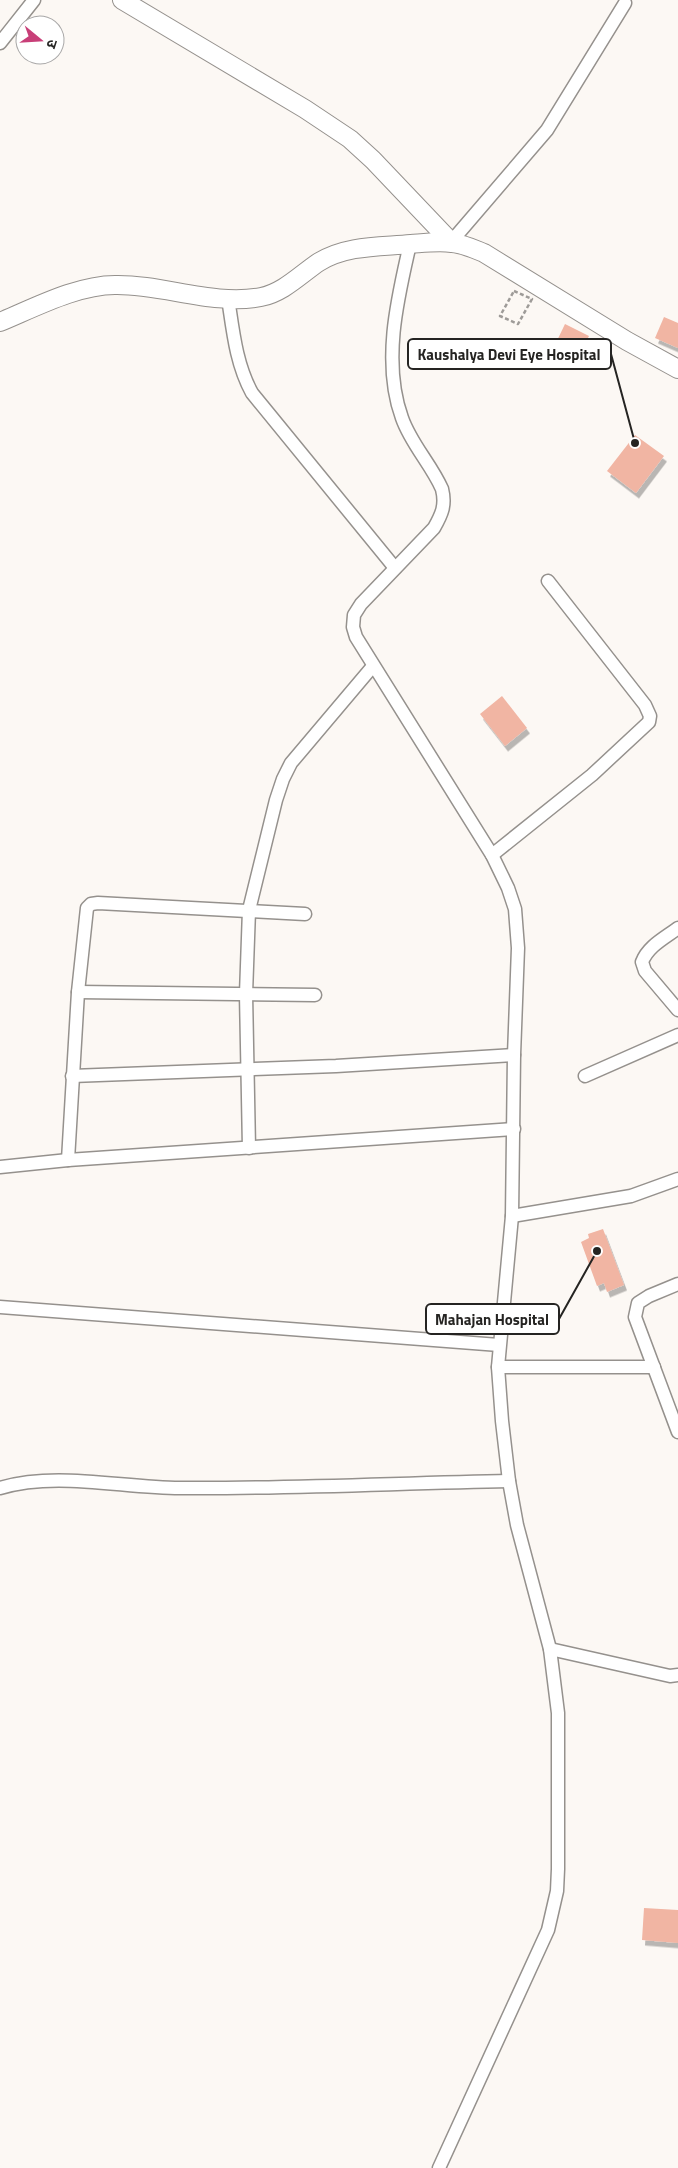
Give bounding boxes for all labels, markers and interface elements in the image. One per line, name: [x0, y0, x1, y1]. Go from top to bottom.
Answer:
north arrow: [15, 15, 65, 65]
text: उ: [41, 37, 64, 52]
callout: Kaushalya Devi Eye Hospital: [408, 339, 611, 369]
text: Kaushalya Devi Eye Hospital: [418, 343, 600, 366]
callout: Mahajan Hospital: [426, 1304, 559, 1334]
text: Mahajan Hospital: [435, 1308, 549, 1331]

